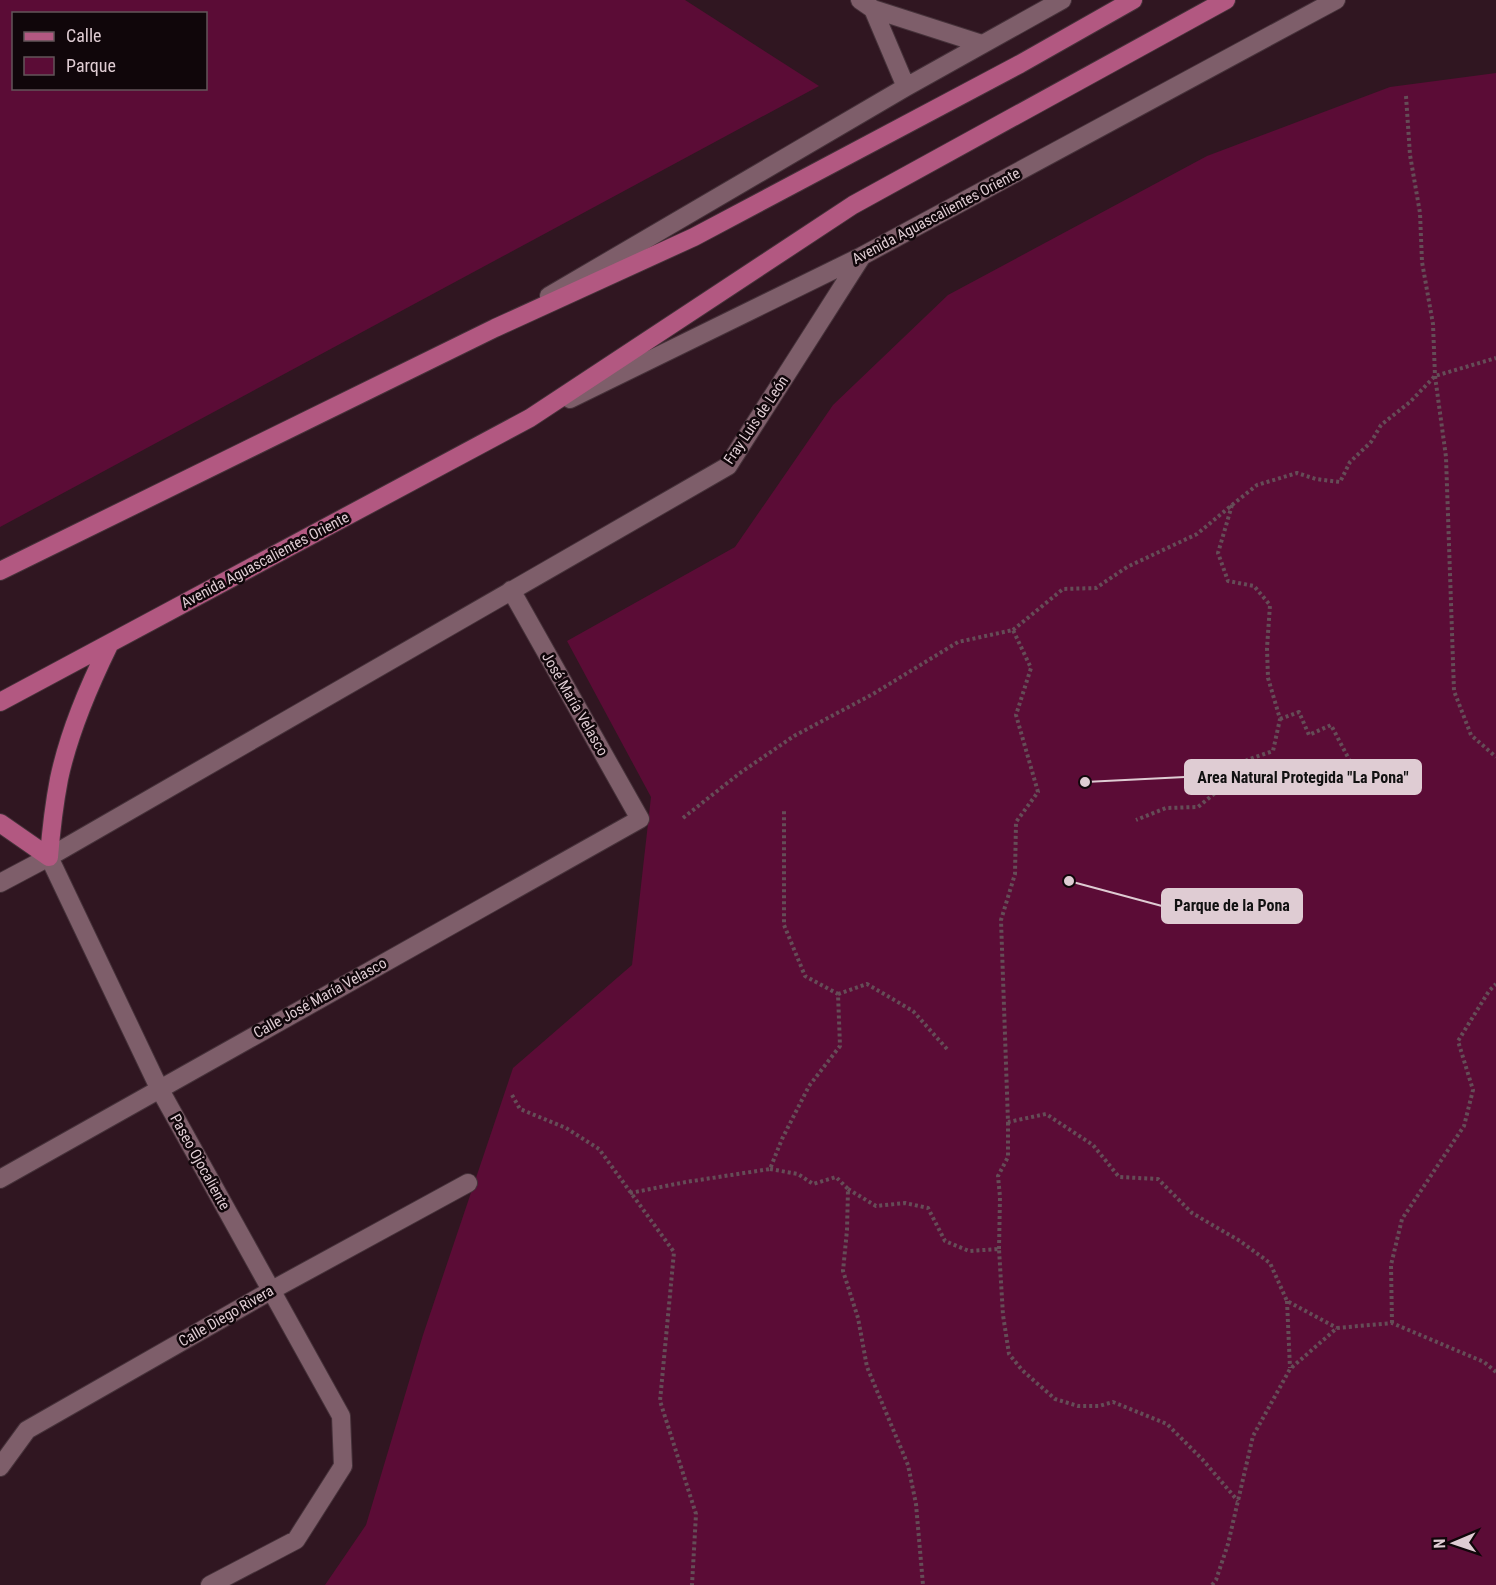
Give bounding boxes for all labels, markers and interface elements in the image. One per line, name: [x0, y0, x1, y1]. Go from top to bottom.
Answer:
legend: [12, 12, 207, 90]
text: Calle: [66, 25, 102, 46]
text: Parque: [66, 55, 116, 76]
street label: Avenida Aguascalientes Oriente: [849, 164, 1023, 268]
street label: Fray Luis de León: [720, 372, 792, 468]
street label: Avenida Aguascalientes Oriente: [178, 508, 352, 612]
street label: José María Velasco: [538, 649, 612, 759]
callout: Area Natural Protegida "La Pona": [1185, 760, 1421, 794]
text: Area Natural Protegida "La Pona": [1197, 768, 1409, 787]
callout: Parque de la Pona: [1162, 889, 1302, 923]
text: Parque de la Pona: [1174, 896, 1290, 915]
street label: Calle José María Velasco: [250, 954, 390, 1042]
street label: Paseo Ojocaliente: [166, 1111, 234, 1213]
street label: Calle Diego Rivera: [175, 1282, 277, 1350]
north arrow: [1424, 1513, 1484, 1573]
text: N: [1430, 1538, 1449, 1549]

